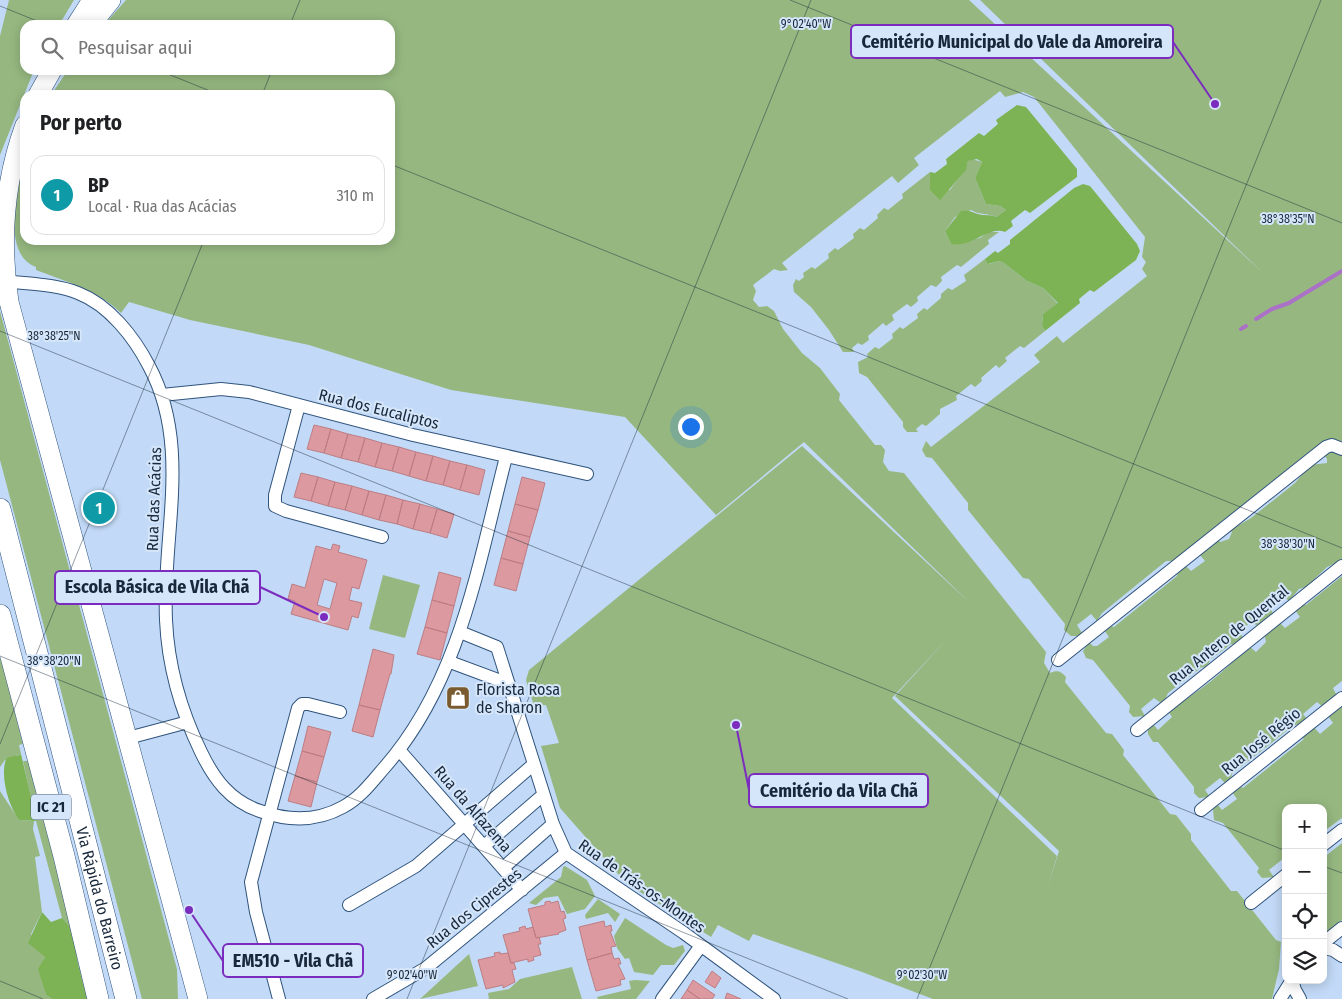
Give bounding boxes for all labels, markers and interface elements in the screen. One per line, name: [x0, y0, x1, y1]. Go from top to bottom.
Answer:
text: 9°02'40"W: [781, 17, 831, 31]
search box: [20, 20, 395, 75]
callout: Cemitério Municipal do Vale da Amoreira: [851, 25, 1173, 58]
text: Cemitério Municipal do Vale da Amoreira: [861, 31, 1163, 53]
icon: search: [38, 34, 66, 62]
text: Pesquisar aqui: [78, 36, 192, 59]
text: Por perto: [40, 110, 122, 136]
text: BP: [88, 174, 109, 197]
text: 1: [54, 186, 60, 205]
text: 310 m: [337, 186, 374, 205]
text: Local · Rua das Acácias: [88, 197, 237, 216]
text: 38°38'35"N: [1261, 212, 1315, 226]
text: 38°38'25"N: [28, 329, 80, 343]
street label: Rua dos Eucaliptos: [317, 385, 441, 433]
your location: [678, 414, 704, 440]
street label: Rua das Acácias: [143, 447, 165, 551]
pin: 1: [83, 489, 115, 527]
text: 38°38'30"N: [1261, 537, 1315, 551]
callout: Escola Básica de Vila Chã: [55, 571, 260, 604]
text: Escola Básica de Vila Chã: [65, 576, 249, 598]
street label: Rua Antero de Quental: [1166, 581, 1292, 689]
text: 38°38'20"N: [27, 654, 81, 668]
place label: Florista Rosa de Sharon: [476, 680, 560, 717]
shop icon: Florista Rosa de Sharon: [445, 685, 471, 711]
street label: Rua José Régio: [1218, 703, 1304, 779]
street label: Rua da Alfazema: [430, 762, 516, 856]
callout: Cemitério da Vila Chã: [749, 774, 928, 807]
text: Cemitério da Vila Chã: [760, 780, 918, 802]
road number: IC 21: [31, 794, 71, 820]
map controls: [1282, 804, 1327, 984]
button: +: [1282, 804, 1327, 849]
street label: Via Rápida do Barreiro: [73, 825, 128, 972]
street label: Rua de Trás-os-Montes: [575, 835, 709, 937]
button: −: [1282, 849, 1327, 894]
street label: Rua dos Ciprestes: [423, 864, 525, 952]
button: locate: [1282, 894, 1327, 939]
button: layers: [1282, 939, 1327, 984]
callout: EM510 - Vila Chã: [223, 944, 363, 977]
text: EM510 - Vila Chã: [233, 950, 353, 972]
text: 9°02'40"W: [387, 968, 437, 982]
text: 9°02'30"W: [897, 968, 947, 982]

